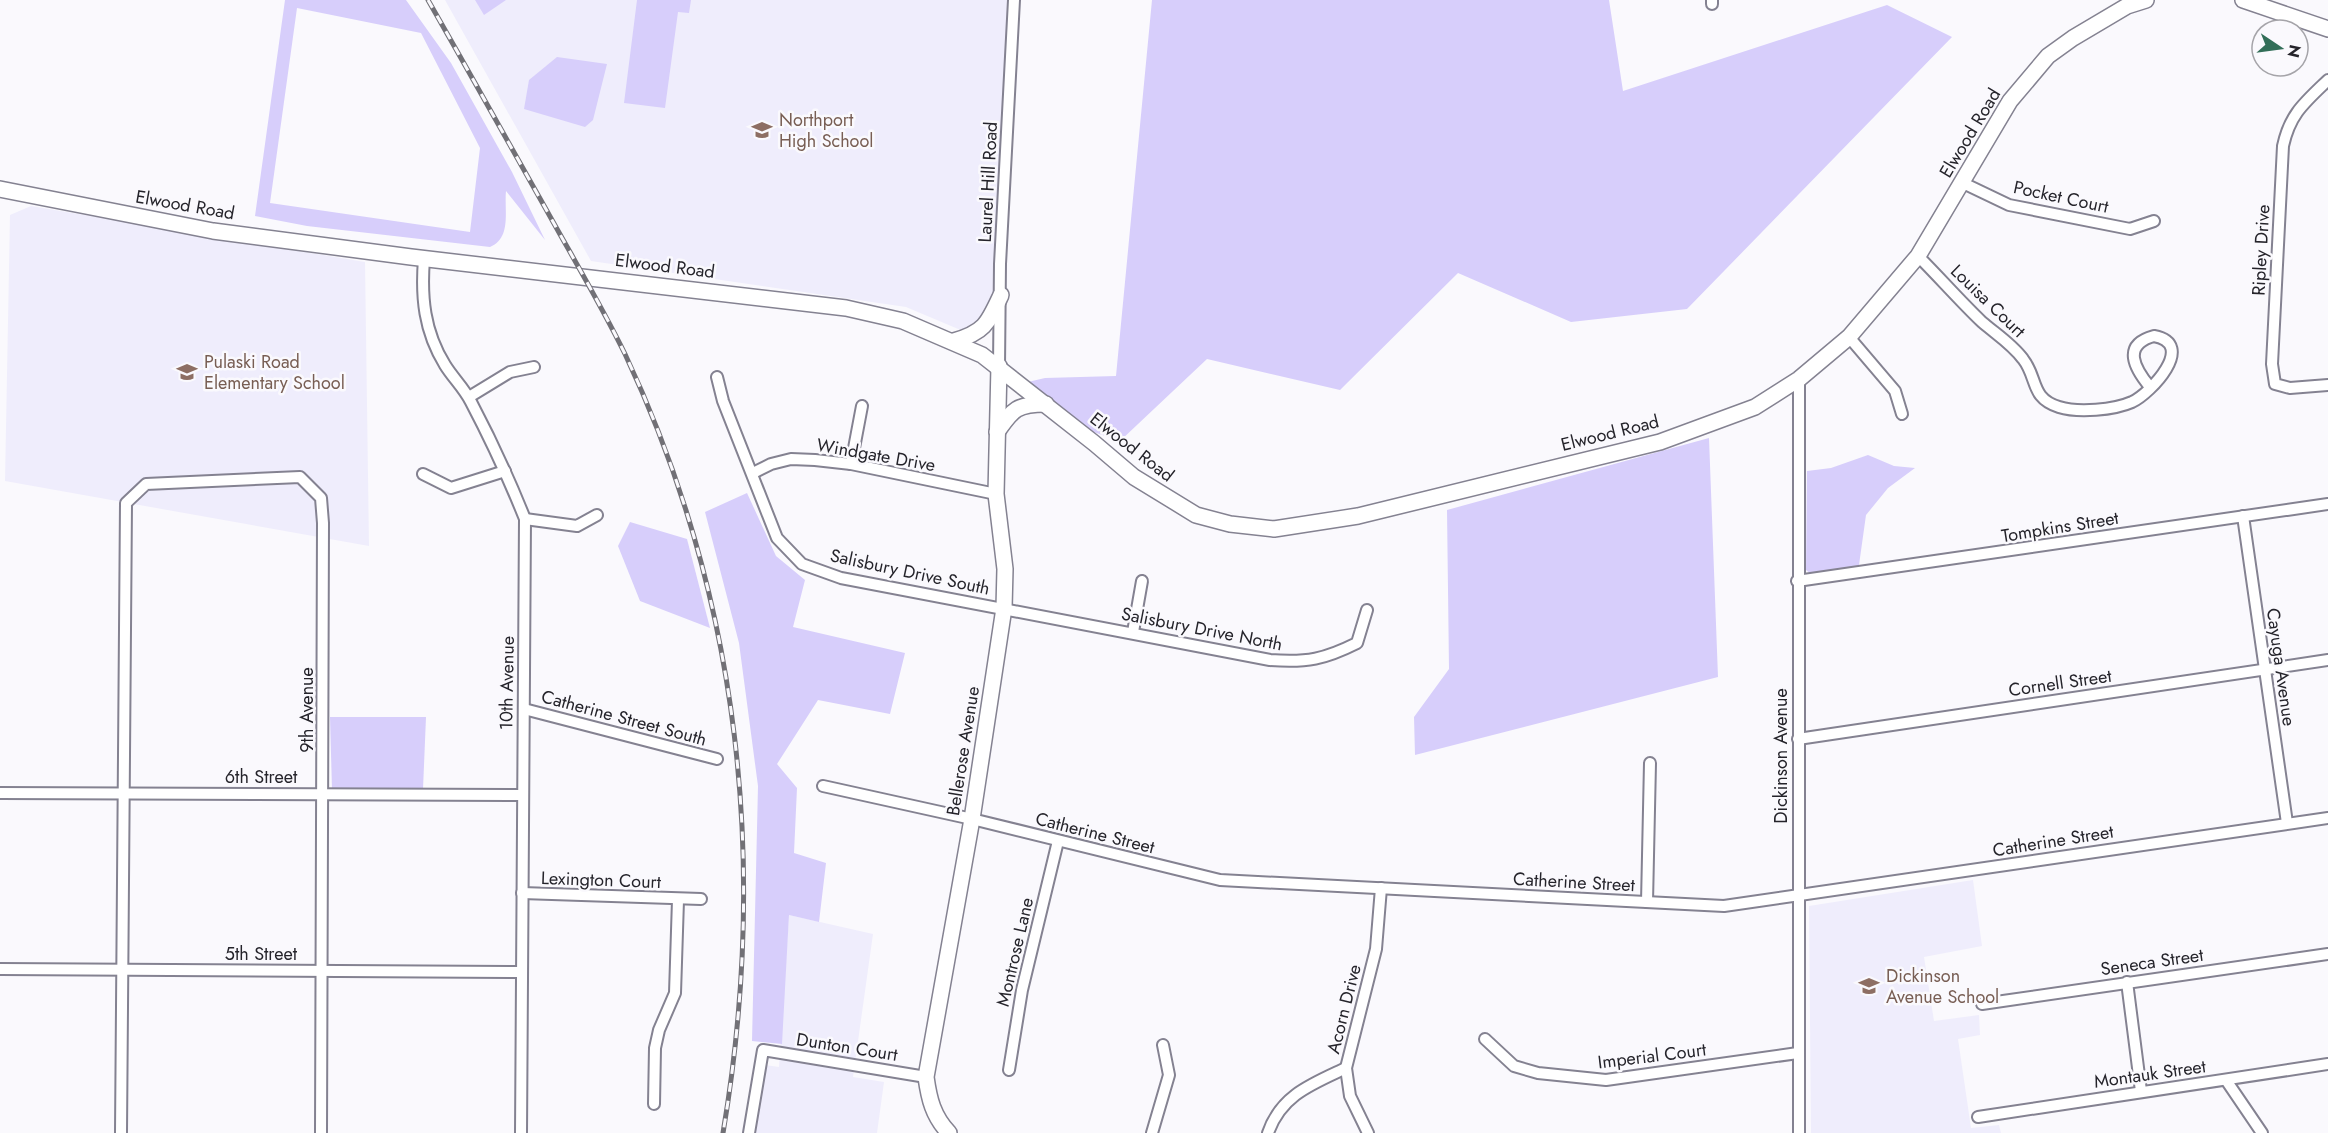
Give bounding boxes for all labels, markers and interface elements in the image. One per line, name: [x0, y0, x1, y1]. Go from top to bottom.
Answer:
north arrow: [2250, 18, 2310, 78]
text: N: [2281, 42, 2307, 60]
street label: Elwood Road: [1933, 83, 2007, 183]
place label: Northport High School: [779, 107, 873, 154]
school or university icon: Northport High School: [750, 118, 774, 142]
street label: Laurel Hill Road: [972, 121, 1004, 243]
street label: Pocket Court: [2011, 174, 2112, 220]
street label: Elwood Road: [133, 184, 237, 226]
street label: Ripley Drive: [2246, 204, 2276, 296]
street label: Elwood Road: [614, 247, 716, 285]
street label: Louisa Court: [1945, 258, 2032, 344]
place label: Pulaski Road Elementary School: [204, 349, 345, 396]
school or university icon: Pulaski Road Elementary School: [175, 360, 199, 384]
street label: Elwood Road: [1085, 406, 1179, 488]
street label: Elwood Road: [1558, 408, 1662, 458]
street label: Windgate Drive: [815, 432, 937, 478]
street label: Tompkins Street: [2000, 505, 2121, 549]
street label: Salisbury Drive South: [828, 542, 992, 602]
street label: Salisbury Drive North: [1119, 601, 1285, 657]
street label: Cayuga Avenue: [2260, 606, 2302, 728]
street label: 10th Avenue: [493, 636, 521, 730]
street label: Cornell Street: [2007, 663, 2114, 703]
street label: 9th Avenue: [294, 667, 320, 753]
street label: Catherine Street South: [538, 683, 710, 753]
street label: Bellerose Avenue: [940, 684, 986, 818]
street label: Dickinson Avenue: [1768, 688, 1794, 824]
street label: 6th Street: [225, 764, 298, 790]
street label: Catherine Street: [1033, 806, 1158, 861]
street label: Catherine Street: [1991, 819, 2116, 863]
street label: Lexington Court: [541, 865, 662, 895]
street label: Catherine Street: [1512, 866, 1636, 898]
street label: Montrose Lane: [990, 895, 1040, 1009]
street label: 5th Street: [225, 941, 298, 967]
street label: Seneca Street: [2099, 942, 2206, 982]
street label: Acorn Drive: [1320, 962, 1368, 1056]
place label: Dickinson Avenue School: [1886, 963, 1999, 1010]
school or university icon: Dickinson Avenue School: [1857, 974, 1881, 998]
street label: Dunton Court: [794, 1026, 900, 1068]
street label: Imperial Court: [1596, 1036, 1708, 1076]
street label: Montauk Street: [2092, 1053, 2208, 1095]

